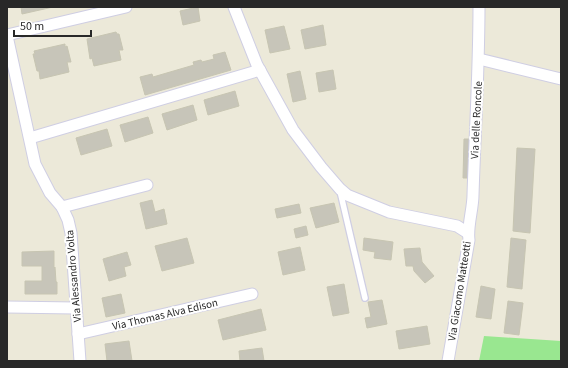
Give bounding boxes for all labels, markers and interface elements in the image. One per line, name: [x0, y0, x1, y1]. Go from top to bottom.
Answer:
scale bar: [14, 12, 91, 38]
text: 50 m: [20, 18, 44, 35]
street label: Via delle Roncole: [467, 80, 486, 159]
street label: Via Alessandro Volta: [62, 229, 85, 323]
street label: Via Giacomo Matteotti: [444, 240, 475, 342]
street label: Via Thomas Alva Edison: [111, 295, 219, 334]

